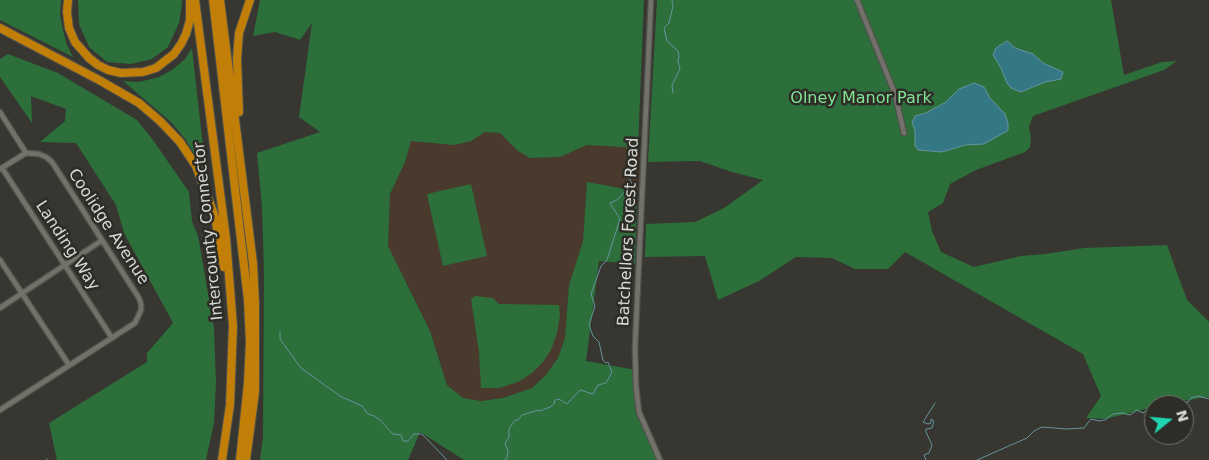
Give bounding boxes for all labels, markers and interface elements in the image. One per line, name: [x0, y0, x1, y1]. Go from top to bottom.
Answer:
park label: Olney Manor Park: [790, 89, 932, 109]
street label: Batchellors Forest Road: [614, 137, 644, 327]
street label: Intercounty Connector: [190, 141, 228, 321]
street label: Coolidge Avenue: [63, 165, 153, 289]
street label: Landing Way: [31, 198, 103, 294]
north arrow: [1144, 395, 1194, 445]
text: N: [1173, 408, 1192, 424]

